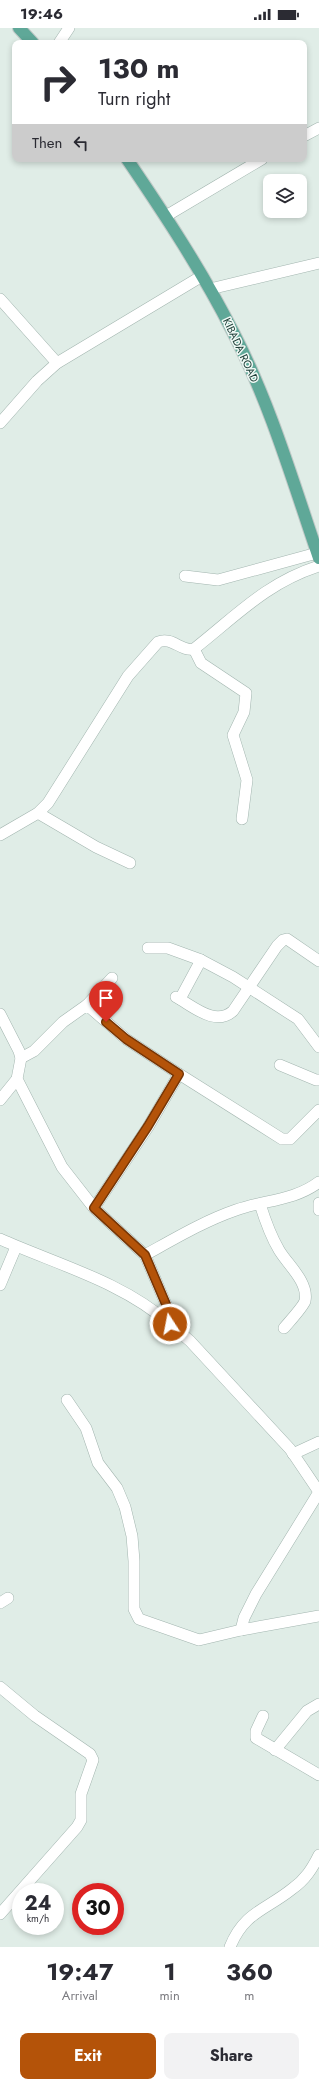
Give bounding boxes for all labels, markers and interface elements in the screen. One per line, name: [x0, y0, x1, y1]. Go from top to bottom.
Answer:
text: 19:46: [20, 3, 63, 25]
text: 130 m: [98, 48, 180, 89]
icon: right: [32, 56, 84, 108]
text: Turn right: [98, 86, 170, 112]
text: Then: [32, 132, 62, 154]
icon: left: [70, 132, 92, 154]
map controls: [263, 174, 307, 218]
button: layers: [263, 174, 307, 218]
street label: KIBADA ROAD: [219, 315, 263, 385]
pin: [89, 981, 123, 1022]
icon: arrive: [95, 987, 117, 1009]
position arrow: [149, 1303, 191, 1345]
speed limit sign: 30: [72, 1883, 124, 1935]
text: 24: [24, 1889, 52, 1918]
text: km/h: [27, 1911, 49, 1926]
text: 19:47: [46, 1954, 113, 1989]
text: 1: [164, 1954, 176, 1989]
text: 360: [226, 1954, 273, 1989]
text: Arrival: [62, 1986, 98, 2005]
text: min: [159, 1986, 180, 2005]
text: m: [244, 1986, 254, 2005]
button: Exit: [20, 2033, 156, 2079]
button: Share: [164, 2033, 299, 2079]

